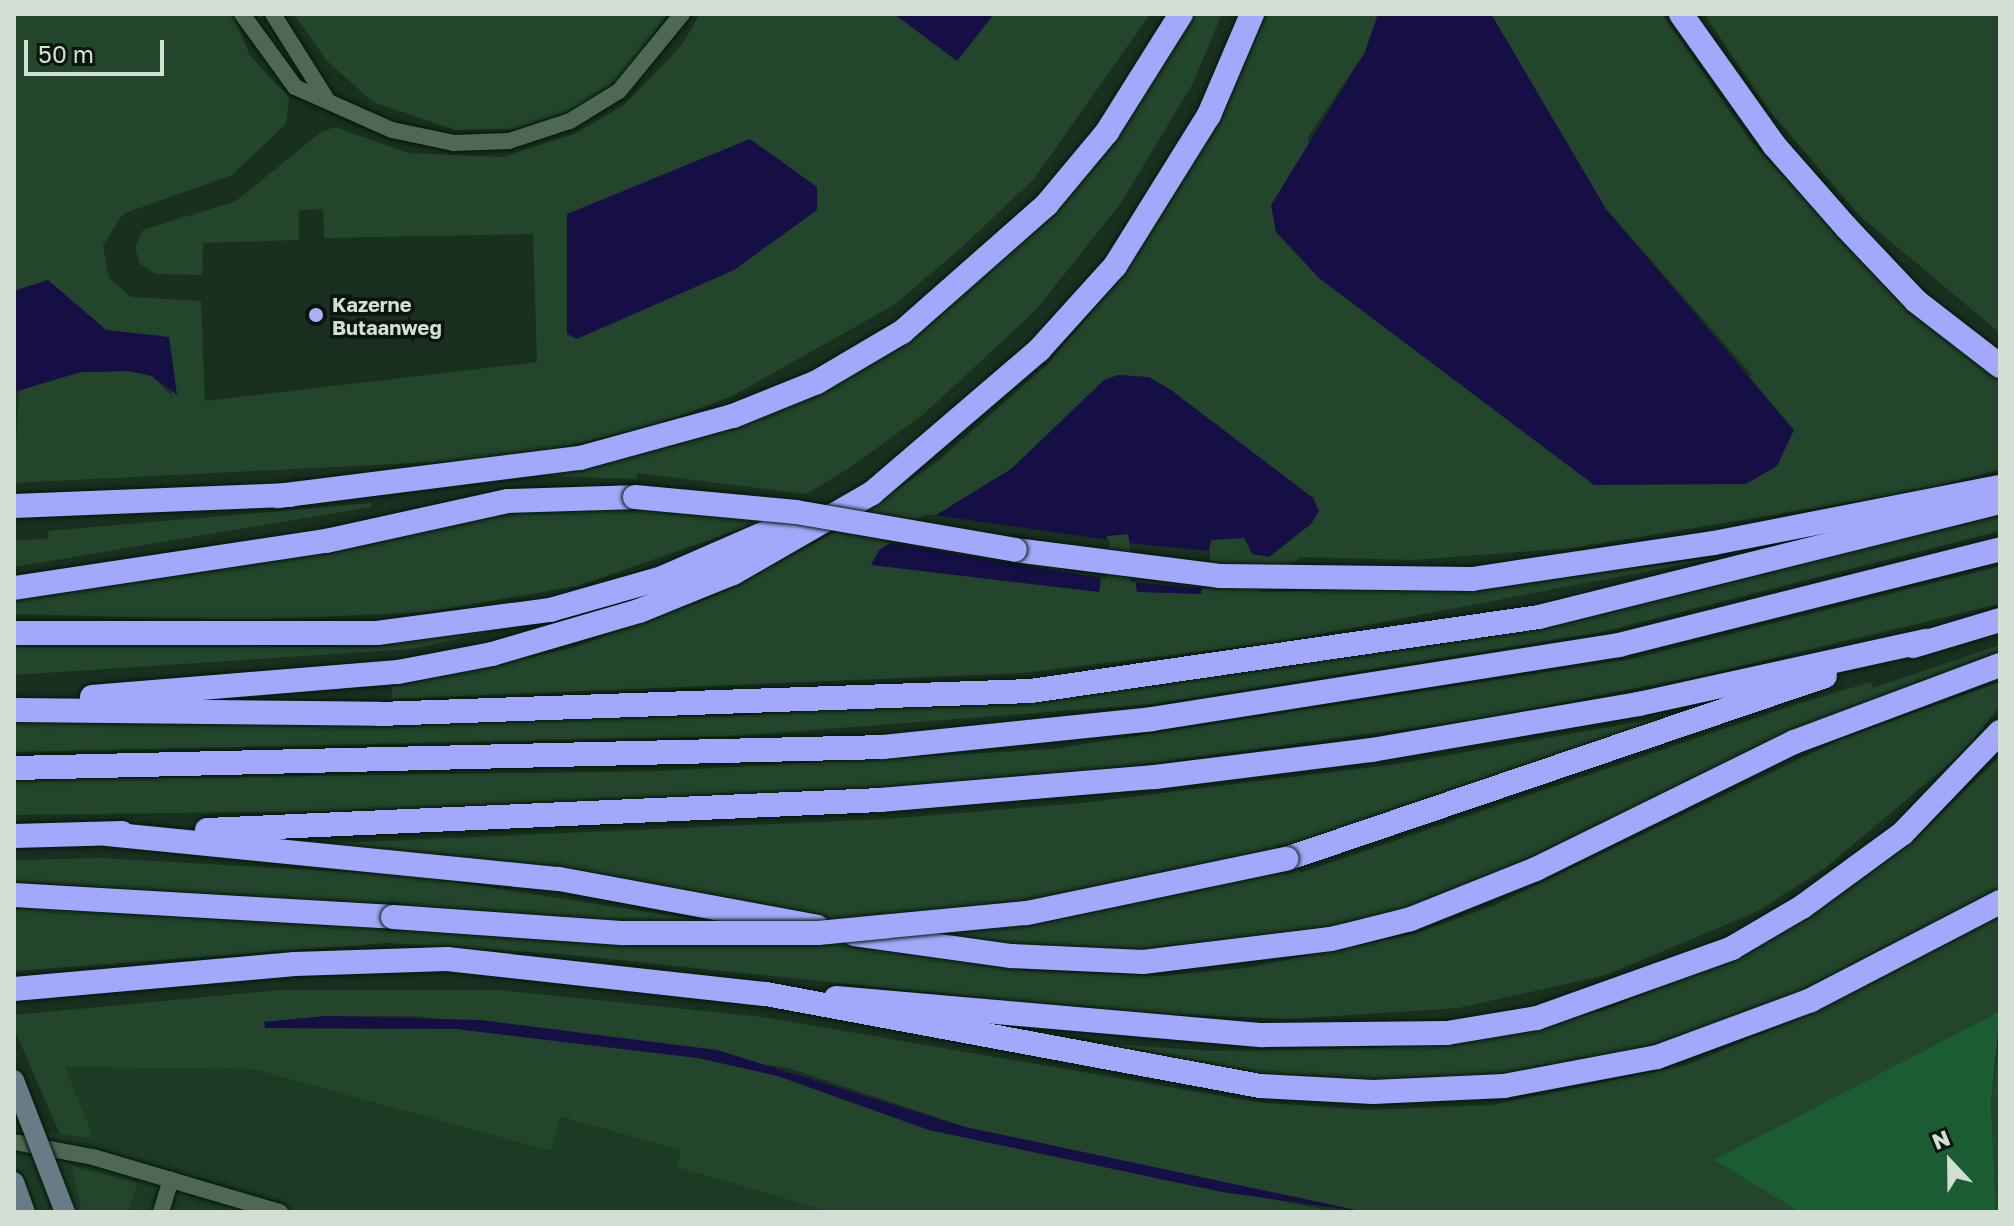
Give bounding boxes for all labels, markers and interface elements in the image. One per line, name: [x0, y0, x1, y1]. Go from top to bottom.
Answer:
scale bar: [28, 24, 168, 74]
text: 50 m: [38, 39, 94, 68]
place label: Kazerne Butaanweg: [332, 292, 442, 339]
marker: Kazerne Butaanweg: [307, 306, 325, 324]
north arrow: [1910, 1122, 1990, 1202]
text: N: [1928, 1124, 1954, 1155]

